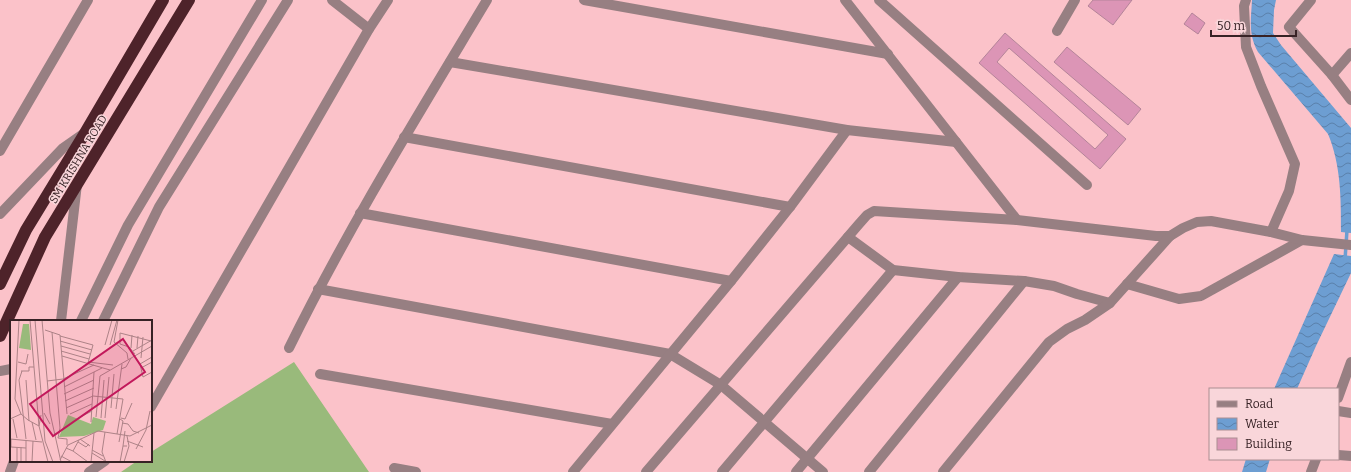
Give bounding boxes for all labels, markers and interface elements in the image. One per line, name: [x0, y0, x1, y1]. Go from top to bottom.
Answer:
scale bar: [1211, 12, 1296, 38]
text: 50 m: [1217, 19, 1246, 33]
street label: SM KRISHNA ROAD: [47, 113, 110, 206]
inset map: [10, 320, 152, 462]
legend: [1209, 388, 1339, 460]
text: Road: [1245, 397, 1273, 411]
text: Water: [1245, 417, 1280, 431]
text: Building: [1245, 437, 1292, 451]

